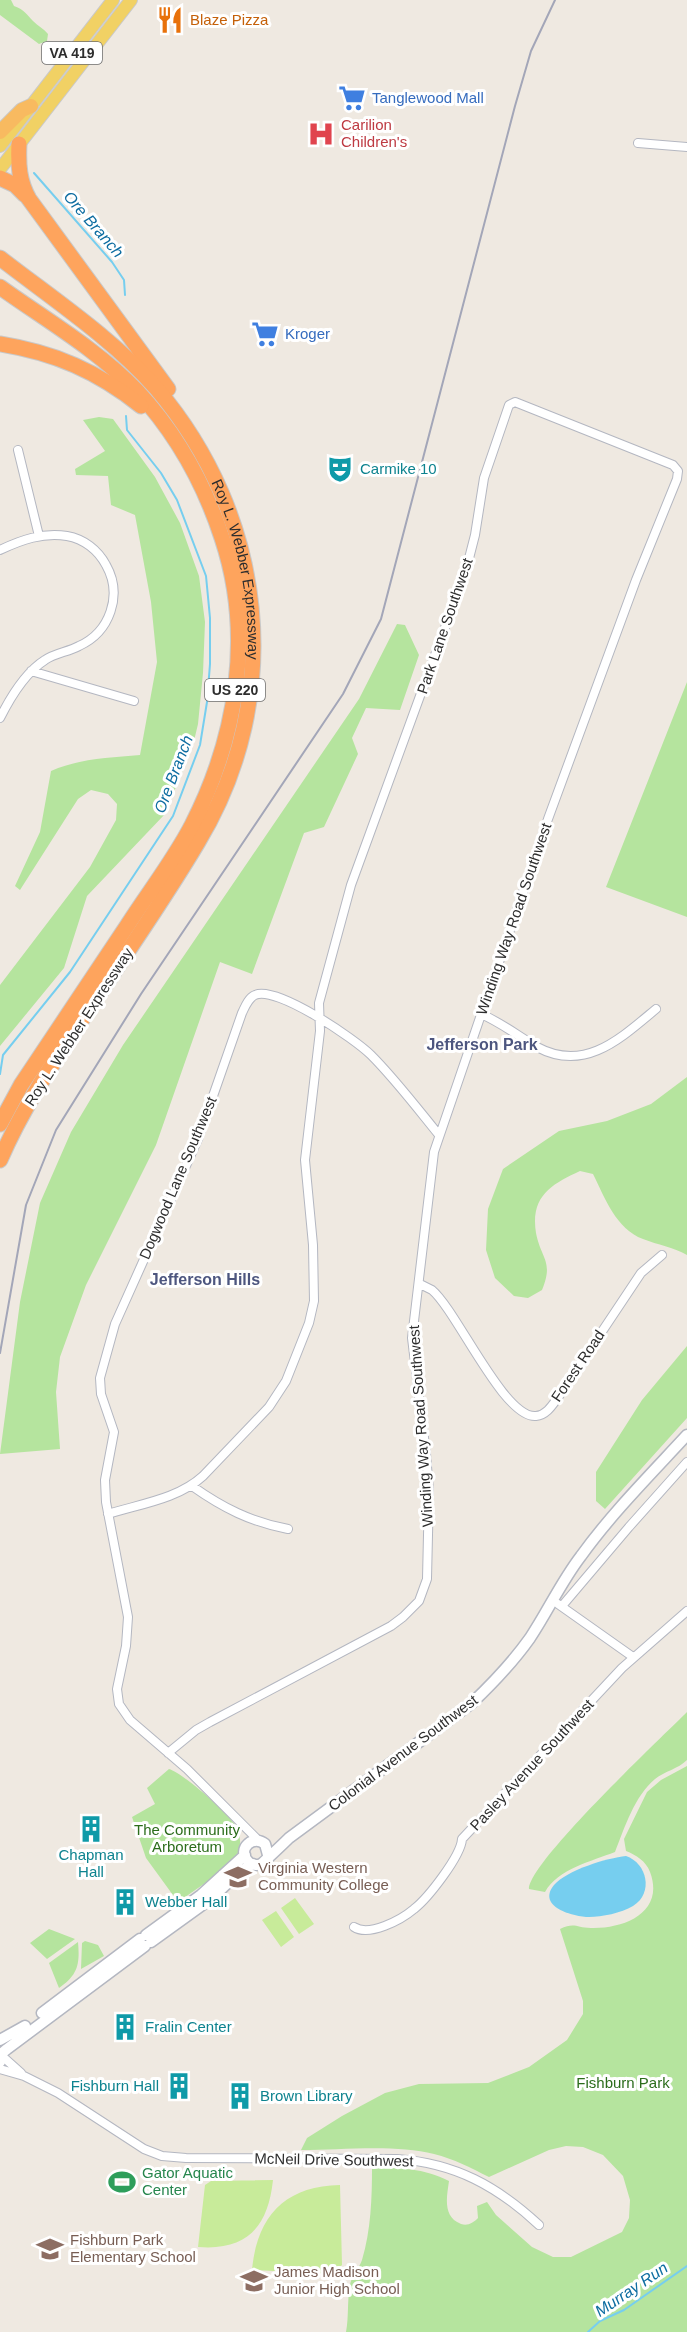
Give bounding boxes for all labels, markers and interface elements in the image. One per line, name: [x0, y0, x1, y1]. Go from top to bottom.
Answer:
restaurant icon: Blaze Pizza: [155, 5, 185, 35]
place label: Blaze Pizza: [190, 11, 269, 28]
road number: VA 419: [42, 42, 102, 64]
supermarket icon: Tanglewood Mall: [337, 83, 367, 113]
place label: Tanglewood Mall: [372, 89, 484, 106]
place label: Carilion Children's: [341, 116, 407, 150]
hospital icon: Carilion Children's: [306, 119, 336, 149]
water label: Ore Branch: [60, 188, 127, 261]
supermarket icon: Kroger: [250, 319, 280, 349]
place label: Kroger: [285, 325, 330, 342]
theatre icon: Carmike 10: [325, 454, 355, 484]
place label: Carmike 10: [360, 460, 437, 477]
street label: Roy L. Webber Expressway: [208, 477, 262, 660]
street label: Park Lane Southwest: [413, 555, 476, 696]
road number: US 220: [205, 679, 265, 701]
water label: Ore Branch: [151, 733, 196, 815]
street label: Winding Way Road Southwest: [473, 820, 555, 1017]
street label: Roy L. Webber Expressway: [21, 944, 136, 1109]
district label: Jefferson Park: [426, 1036, 538, 1053]
street label: Dogwood Lane Southwest: [136, 1093, 220, 1262]
district label: Jefferson Hills: [150, 1271, 260, 1288]
street label: Winding Way Road Southwest: [405, 1324, 436, 1527]
street label: Forest Road: [547, 1327, 608, 1405]
street label: Colonial Avenue Southwest: [325, 1690, 481, 1814]
street label: Pasley Avenue Southwest: [466, 1695, 597, 1834]
building icon: Chapman Hall: [76, 1814, 106, 1844]
park label: The Community Arboretum: [134, 1821, 240, 1855]
place label: Chapman Hall: [58, 1846, 124, 1880]
place label: Virginia Western Community College: [258, 1859, 389, 1893]
school or university icon: Virginia Western Community College: [223, 1862, 253, 1892]
building icon: Webber Hall: [110, 1887, 140, 1917]
place label: Webber Hall: [145, 1893, 227, 1910]
building icon: Fralin Center: [110, 2012, 140, 2042]
place label: Fralin Center: [145, 2018, 232, 2035]
building icon: Fishburn Hall: [164, 2071, 194, 2101]
park label: Fishburn Park: [576, 2074, 670, 2091]
place label: Fishburn Hall: [71, 2077, 159, 2094]
building icon: Brown Library: [225, 2081, 255, 2111]
place label: Brown Library: [260, 2087, 353, 2104]
street label: McNeil Drive Southwest: [254, 2150, 415, 2169]
place label: Gator Aquatic Center: [142, 2164, 233, 2198]
sports icon: Gator Aquatic Center: [107, 2167, 137, 2197]
place label: Fishburn Park Elementary School: [70, 2231, 196, 2265]
school or university icon: Fishburn Park Elementary School: [35, 2234, 65, 2264]
water label: Murray Run: [592, 2259, 671, 2320]
place label: James Madison Junior High School: [274, 2263, 400, 2297]
school or university icon: James Madison Junior High School: [239, 2266, 269, 2296]

